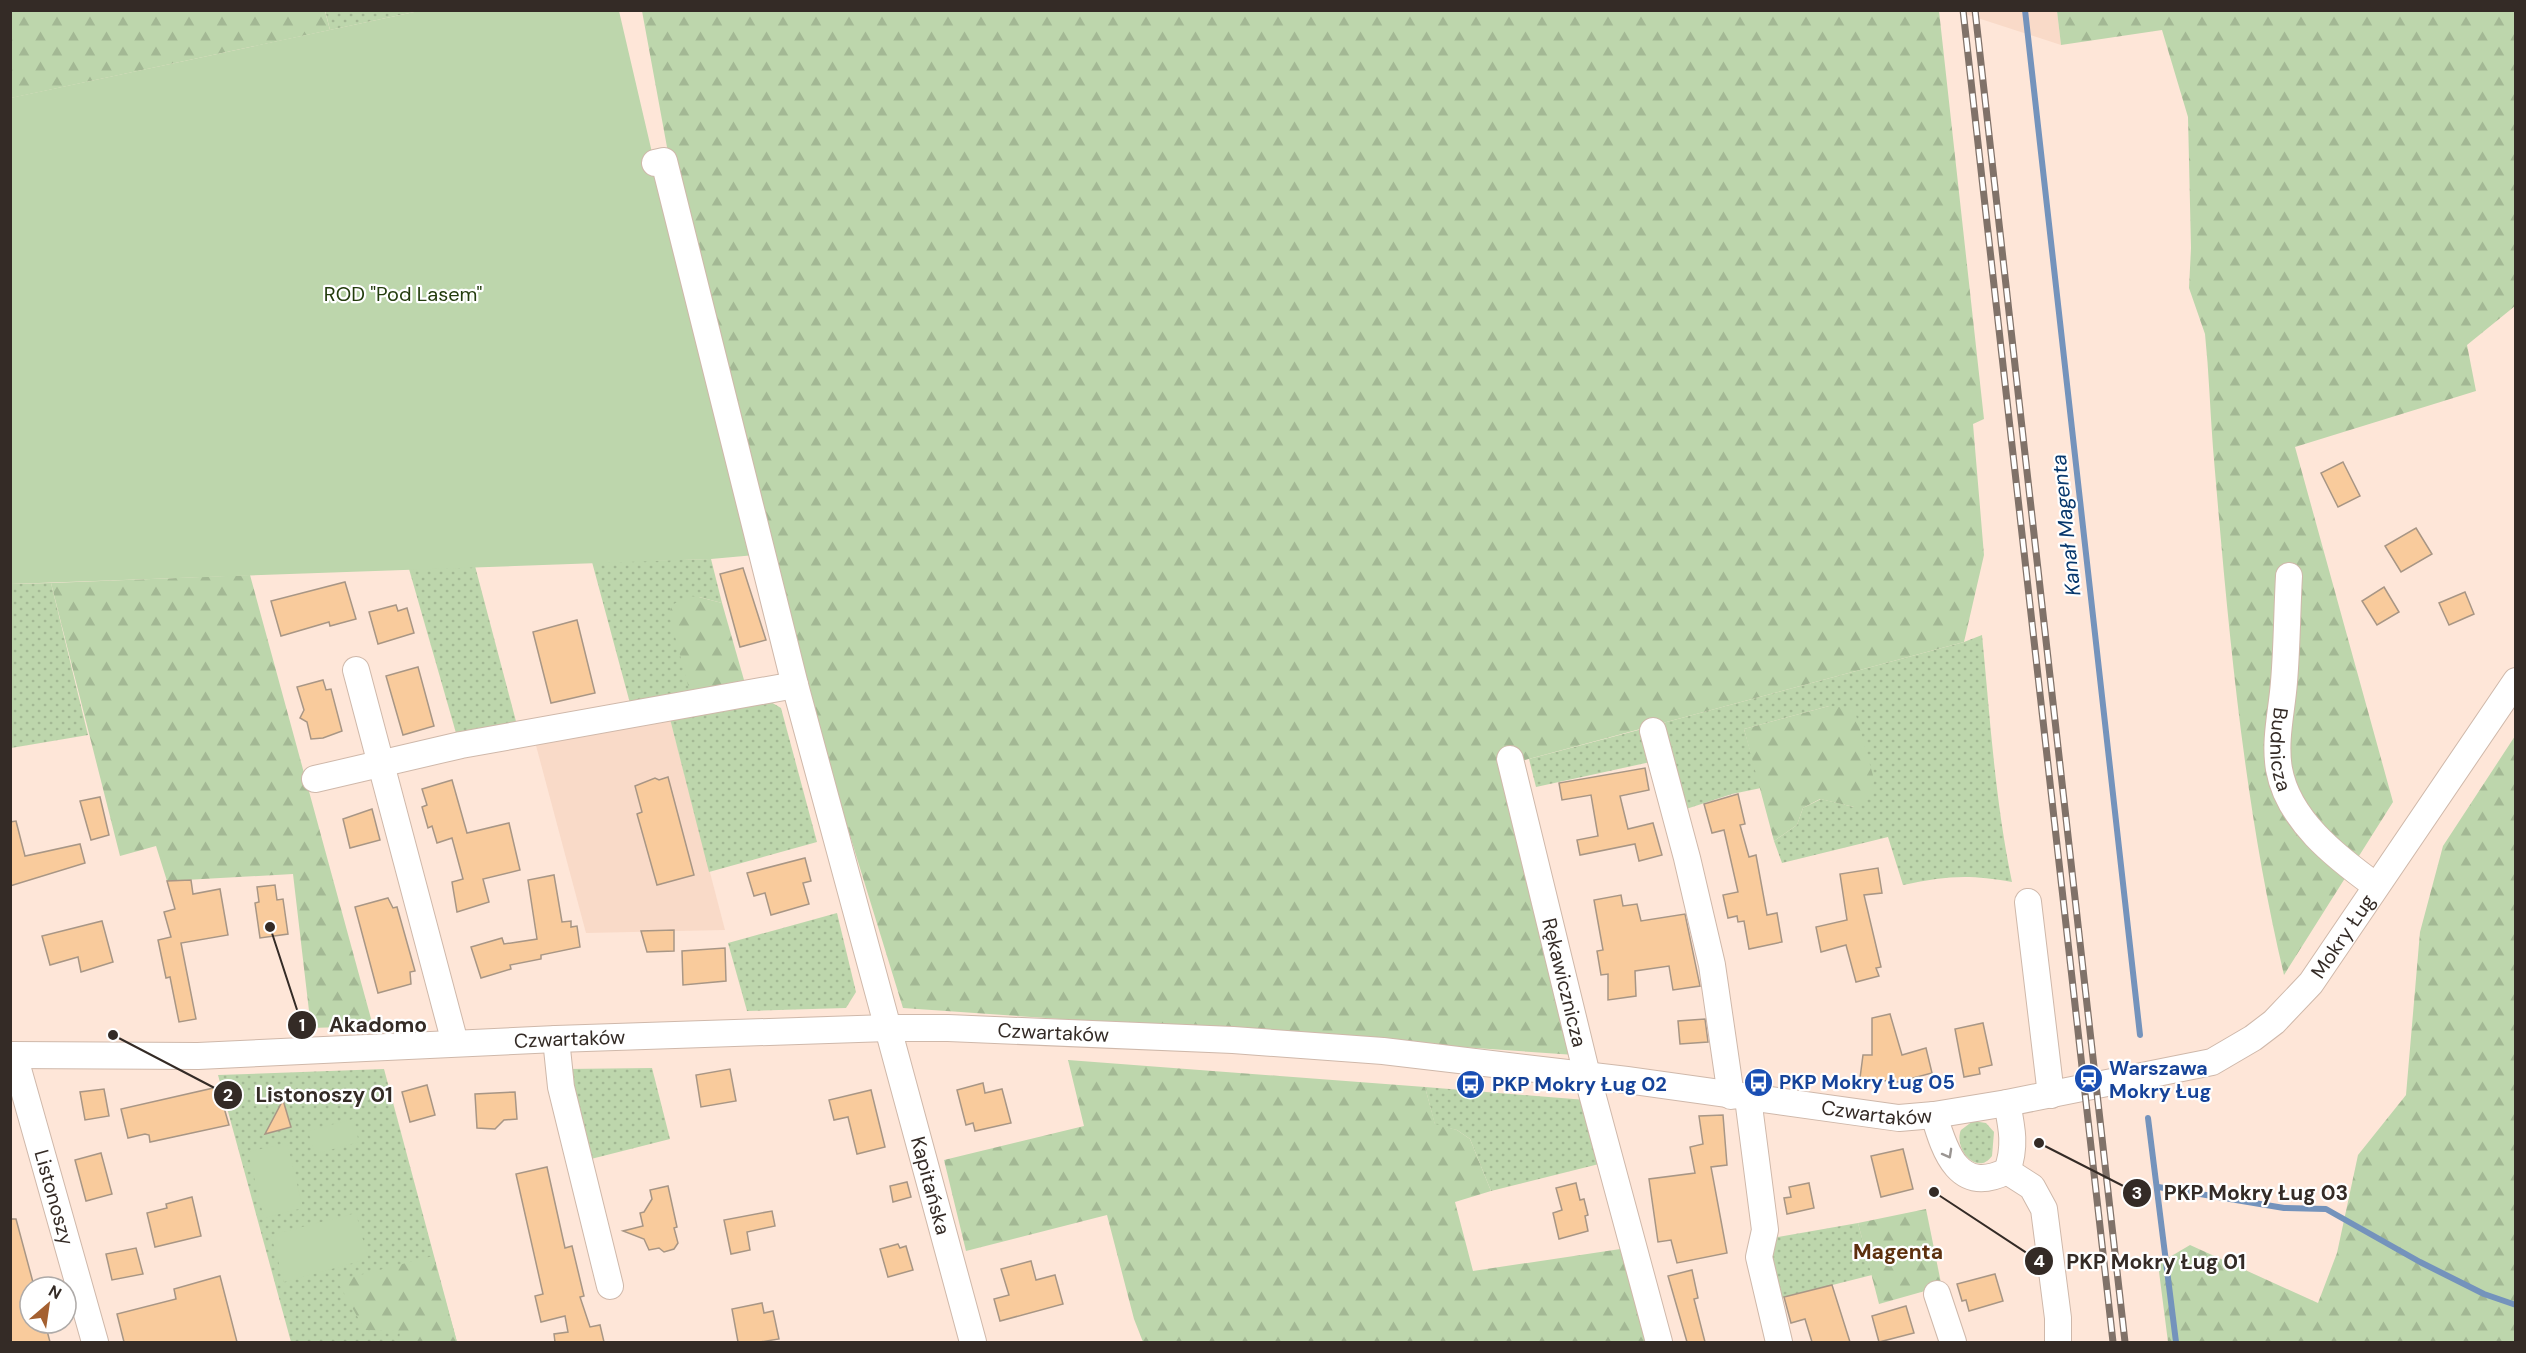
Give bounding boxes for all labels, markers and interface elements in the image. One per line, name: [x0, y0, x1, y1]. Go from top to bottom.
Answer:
park label: ROD "Pod Lasem": [324, 281, 482, 307]
water label: Kanał Magenta: [2045, 453, 2087, 597]
street label: Budnicza: [2264, 706, 2297, 795]
street label: Mokry Ług: [2305, 889, 2381, 983]
street label: Rękawicznicza: [1536, 915, 1593, 1050]
callout: Akadomo: [287, 1005, 440, 1044]
text: Akadomo: [329, 1011, 427, 1039]
text: 1: [299, 1013, 305, 1037]
street label: Czwartaków: [997, 1017, 1110, 1048]
street label: Czwartaków: [513, 1024, 626, 1054]
place label: Warszawa Mokry Ług: [2109, 1055, 2211, 1104]
station icon: Warszawa Mokry Ług: [2072, 1063, 2104, 1095]
bus stop icon: PKP Mokry Ług 05: [1742, 1066, 1774, 1098]
bus stop icon: PKP Mokry Ług 02: [1455, 1068, 1487, 1100]
place label: PKP Mokry Ług 05: [1779, 1069, 1955, 1095]
place label: PKP Mokry Ług 02: [1492, 1071, 1667, 1097]
callout: Listonoszy 01: [213, 1075, 404, 1114]
text: Listonoszy 01: [255, 1081, 393, 1109]
text: 2: [223, 1083, 233, 1107]
street label: Czwartaków: [1820, 1094, 1933, 1131]
street label: Kapitańska: [905, 1134, 956, 1238]
street label: Listonoszy: [28, 1147, 80, 1248]
one-way arrow: [1941, 1148, 1952, 1158]
callout: PKP Mokry Ług 03: [2122, 1173, 2360, 1212]
text: PKP Mokry Ług 03: [2164, 1179, 2348, 1207]
text: 3: [2132, 1181, 2142, 1205]
district label: Magenta: [1853, 1238, 1943, 1266]
callout: PKP Mokry Ług 01: [2024, 1242, 2257, 1281]
text: PKP Mokry Ług 01: [2066, 1248, 2246, 1276]
text: 4: [2033, 1249, 2045, 1273]
north arrow: [18, 1275, 78, 1335]
text: N: [45, 1280, 65, 1304]

